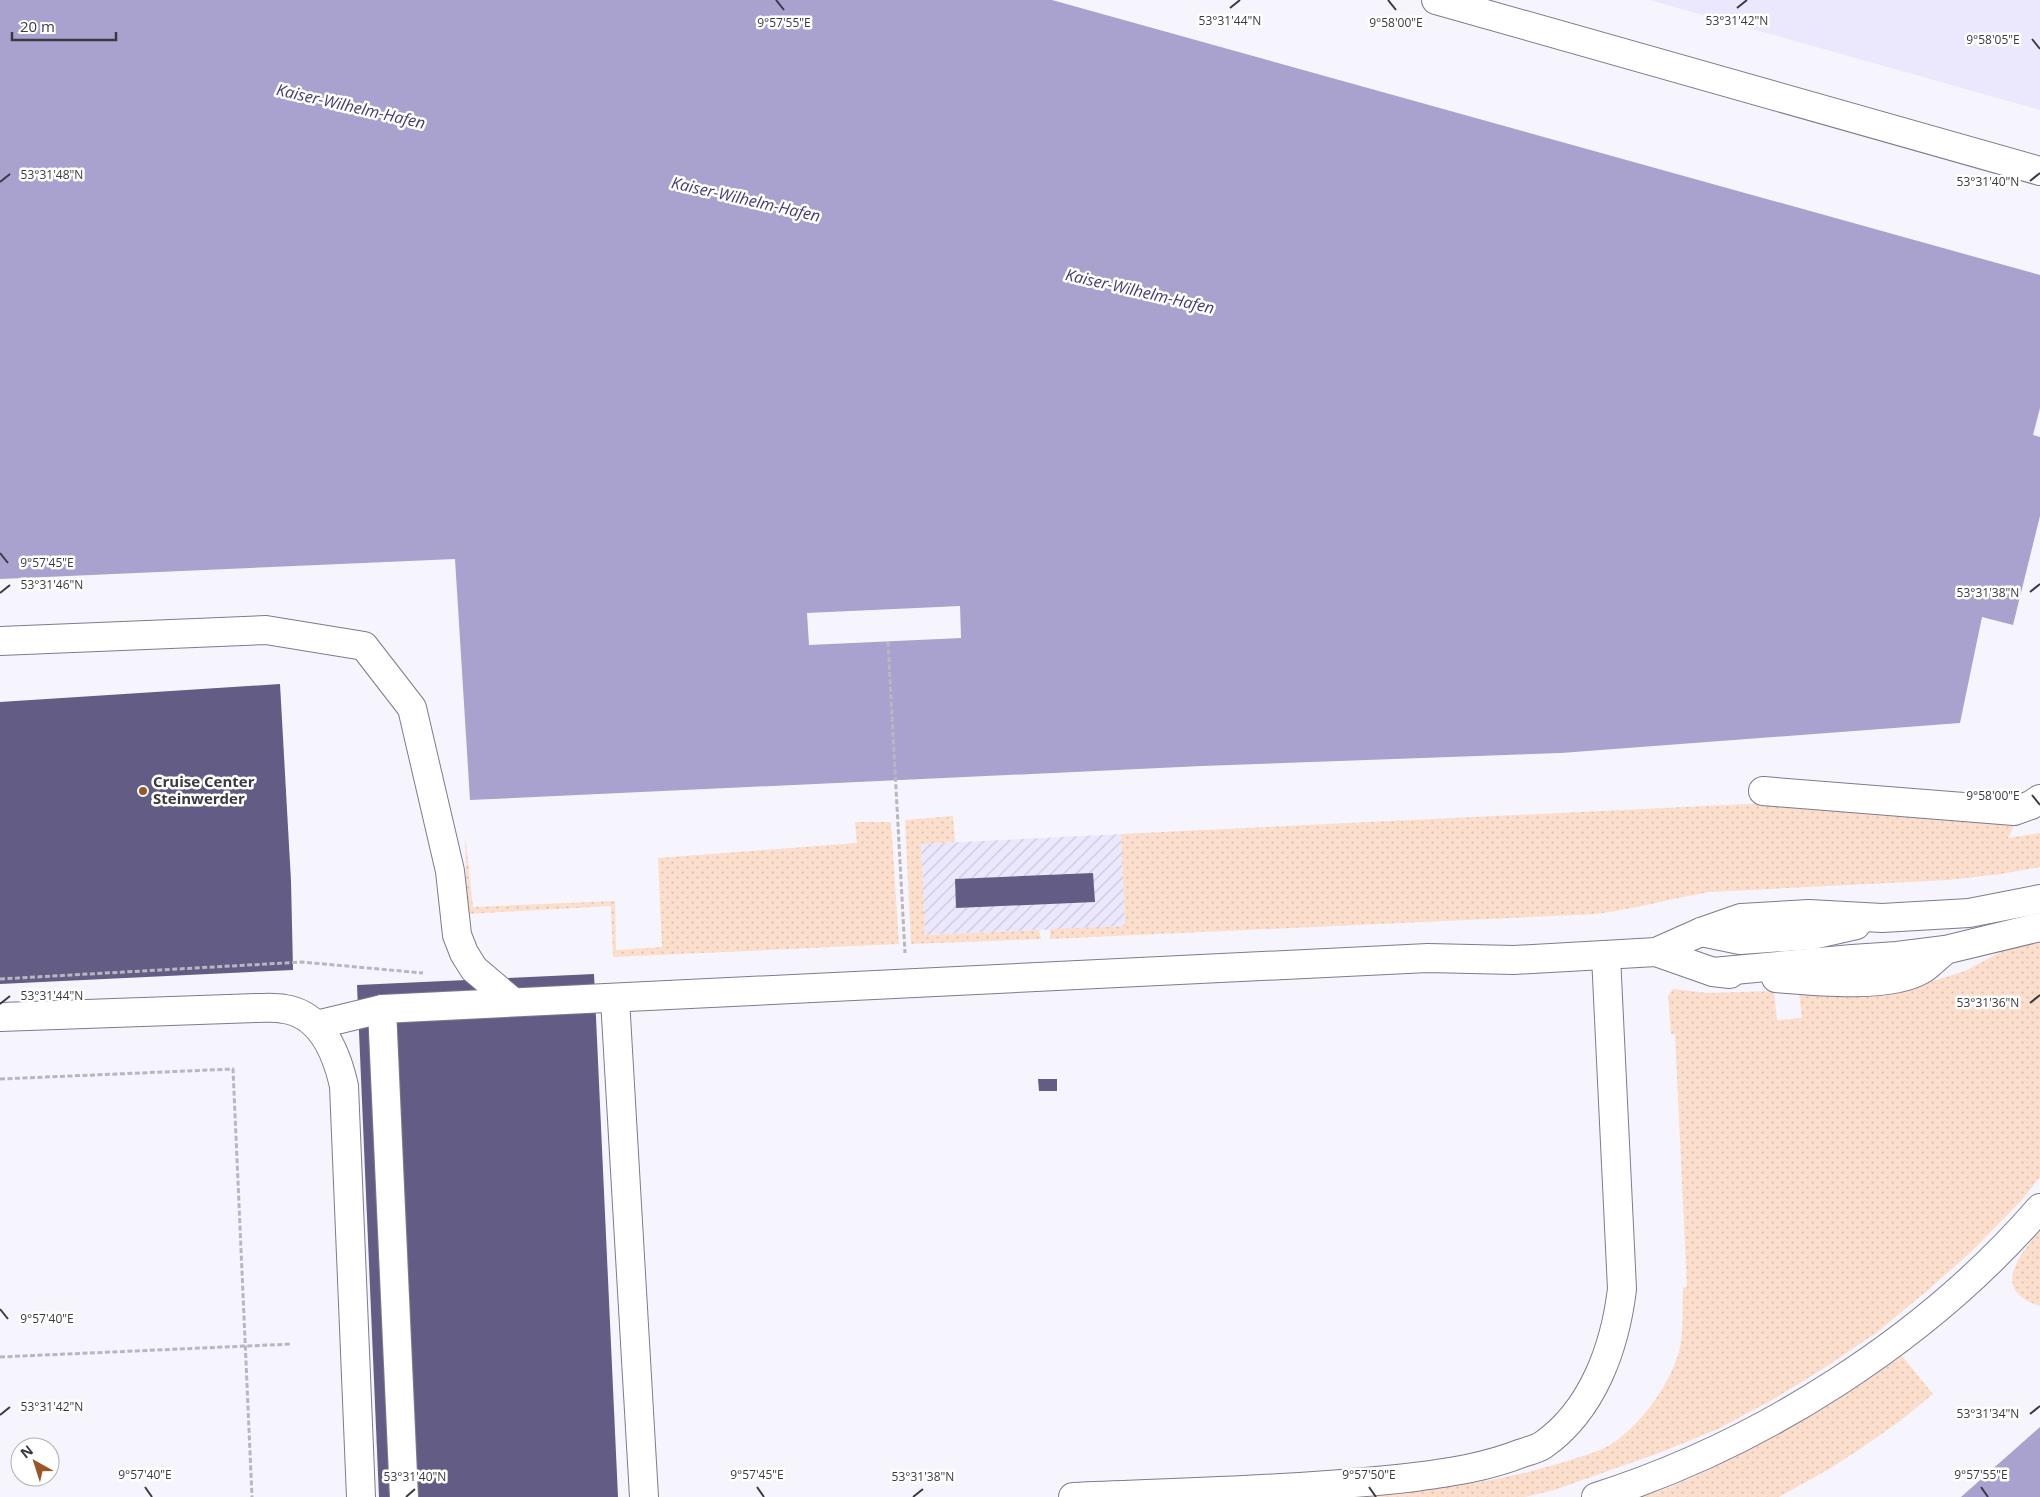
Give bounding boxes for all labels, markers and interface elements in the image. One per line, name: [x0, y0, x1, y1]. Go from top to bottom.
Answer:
scale bar: [12, 10, 116, 42]
text: 53°31'44"N: [1199, 12, 1261, 29]
text: 53°31'42"N: [1706, 12, 1768, 29]
text: 9°57'55"E: [757, 14, 811, 31]
text: 9°58'00"E: [1369, 14, 1423, 31]
text: 20 m: [20, 16, 55, 36]
text: 9°58'05"E: [1966, 31, 2020, 48]
water label: Kaiser-Wilhelm-Hafen: [274, 78, 428, 134]
text: 53°31'48"N: [21, 166, 83, 183]
water label: Kaiser-Wilhelm-Hafen: [669, 171, 823, 227]
text: 53°31'40"N: [1957, 173, 2019, 190]
water label: Kaiser-Wilhelm-Hafen: [1063, 263, 1217, 319]
text: 9°57'45"E: [20, 554, 74, 571]
text: 53°31'46"N: [21, 576, 83, 593]
text: 53°31'38"N: [1957, 584, 2019, 601]
place label: Cruise Center Steinwerder: [153, 771, 255, 808]
marker: Cruise Center Steinwerder: [137, 785, 149, 797]
text: 9°58'00"E: [1966, 787, 2020, 804]
text: 53°31'44"N: [21, 987, 83, 1004]
text: 53°31'36"N: [1957, 994, 2019, 1011]
text: 9°57'40"E: [20, 1310, 74, 1327]
text: 53°31'42"N: [21, 1398, 83, 1415]
text: 53°31'34"N: [1957, 1405, 2019, 1422]
north arrow: [10, 1437, 60, 1487]
text: N: [16, 1441, 37, 1462]
text: 9°57'40"E: [118, 1466, 172, 1483]
text: 9°57'45"E: [730, 1466, 784, 1483]
text: 9°57'50"E: [1342, 1466, 1396, 1483]
text: 9°57'55"E: [1954, 1466, 2008, 1483]
text: 53°31'40"N: [384, 1468, 446, 1485]
text: 53°31'38"N: [892, 1468, 954, 1485]

